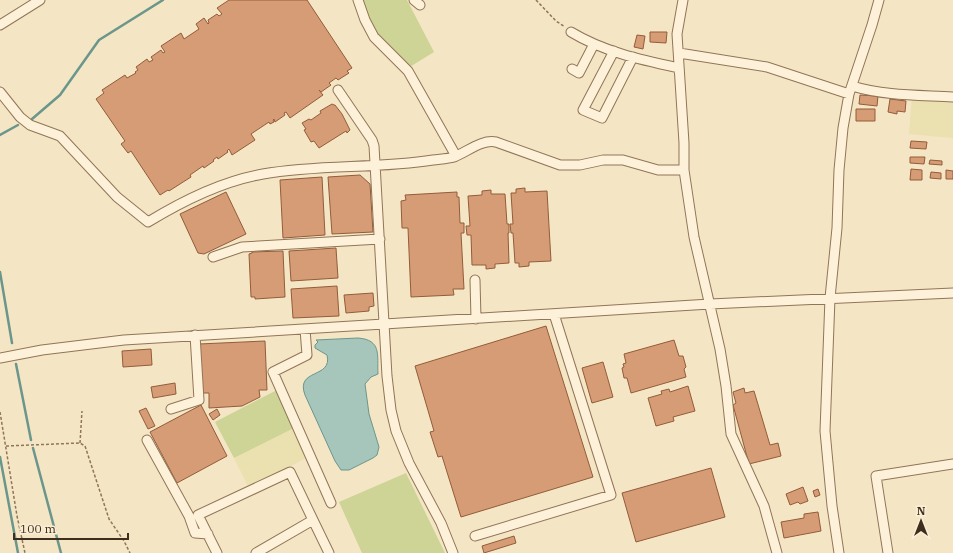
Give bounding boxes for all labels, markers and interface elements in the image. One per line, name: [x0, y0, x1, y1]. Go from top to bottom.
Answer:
north arrow: [901, 501, 941, 541]
text: N: [917, 504, 926, 518]
scale bar: [14, 515, 128, 541]
text: 100 m: [20, 521, 56, 536]

